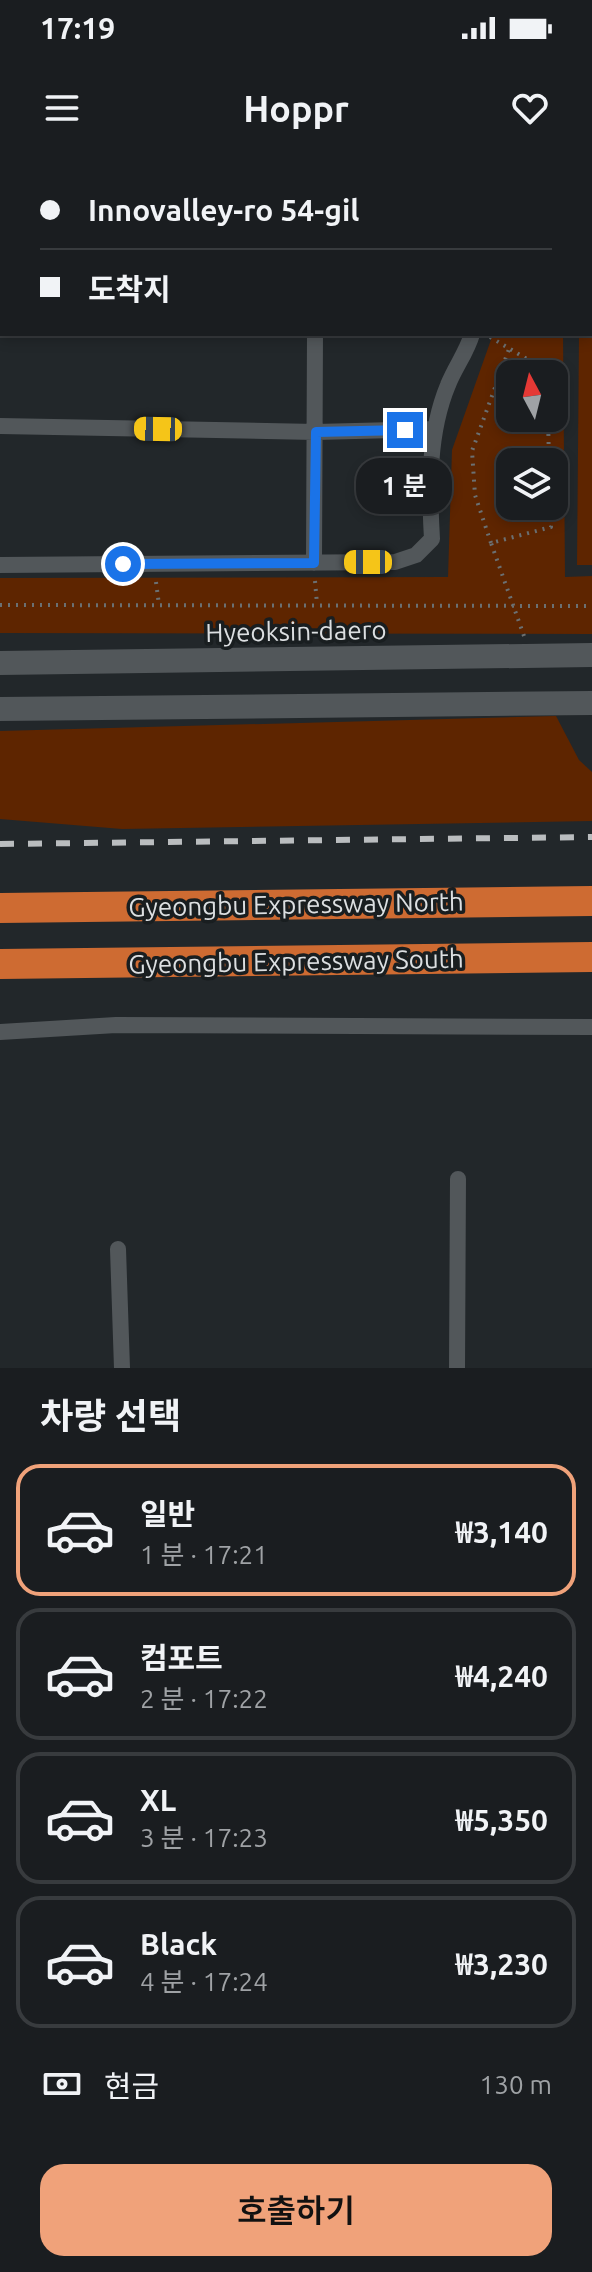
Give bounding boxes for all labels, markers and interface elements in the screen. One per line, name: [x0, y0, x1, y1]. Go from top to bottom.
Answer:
text: 17:19: [40, 11, 115, 45]
icon: menu: [40, 86, 84, 130]
icon: heart: [508, 86, 552, 130]
text: Hoppr: [243, 88, 349, 129]
text: Innovalley-ro 54-gil: [88, 193, 359, 227]
text: 도착지: [88, 272, 171, 306]
north arrow: [496, 360, 568, 432]
map controls: [496, 360, 568, 520]
route end: [387, 412, 423, 448]
car: [134, 417, 182, 441]
button: layers: [496, 448, 568, 520]
callout: 1 분: [357, 458, 453, 514]
text: 1 분: [382, 471, 426, 500]
route start: [105, 546, 141, 582]
car: [344, 550, 392, 574]
street label: Hyeoksin-daero: [205, 615, 387, 647]
street label: Gyeongbu Expressway North: [128, 887, 464, 921]
street label: Gyeongbu Expressway South: [128, 944, 464, 978]
text: 차량 선택: [40, 1395, 181, 1436]
icon: car: [44, 1494, 116, 1566]
text: 일반: [140, 1497, 195, 1531]
text: ₩3,140: [456, 1515, 548, 1549]
text: 1 분 · 17:21: [140, 1540, 268, 1569]
icon: car: [44, 1638, 116, 1710]
text: 컴포트: [140, 1641, 223, 1675]
text: ₩4,240: [456, 1659, 548, 1693]
text: 2 분 · 17:22: [140, 1684, 268, 1713]
icon: car: [44, 1782, 116, 1854]
text: XL: [140, 1783, 176, 1817]
text: ₩5,350: [456, 1803, 548, 1837]
text: 3 분 · 17:23: [140, 1823, 268, 1852]
icon: car: [44, 1926, 116, 1998]
text: Black: [140, 1927, 217, 1961]
text: ₩3,230: [456, 1947, 548, 1981]
text: 4 분 · 17:24: [140, 1967, 268, 1996]
icon: cash: [40, 2062, 84, 2106]
text: 현금: [104, 2069, 159, 2103]
text: 130 m: [480, 2070, 552, 2099]
button: 호출하기: [40, 2164, 552, 2256]

